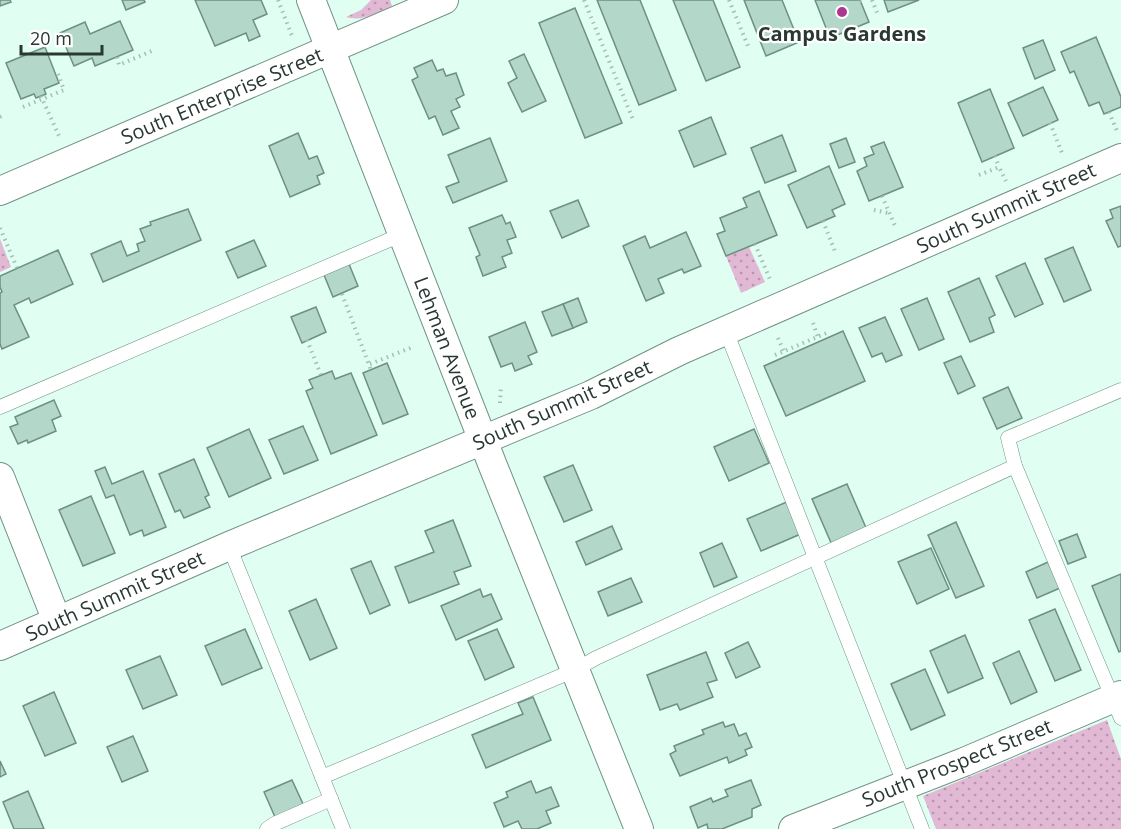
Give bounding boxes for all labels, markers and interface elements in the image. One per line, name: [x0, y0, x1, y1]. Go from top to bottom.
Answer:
marker: Campus Gardens: [835, 5, 849, 19]
scale bar: [21, 18, 102, 56]
place label: Campus Gardens: [758, 20, 926, 47]
text: 20 m: [30, 26, 72, 50]
street label: South Enterprise Street: [117, 41, 327, 150]
street label: South Summit Street: [912, 156, 1100, 259]
street label: Lehman Avenue: [408, 273, 487, 423]
street label: South Summit Street: [468, 353, 656, 456]
street label: South Summit Street: [21, 544, 209, 647]
street label: South Prospect Street: [858, 712, 1056, 813]

